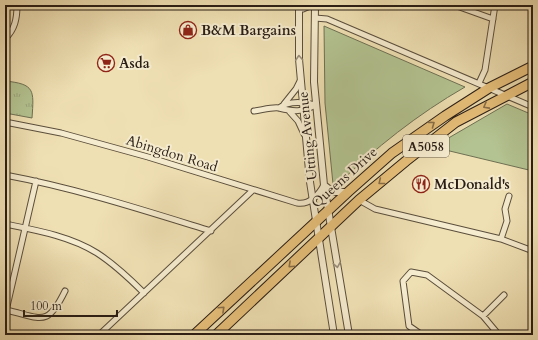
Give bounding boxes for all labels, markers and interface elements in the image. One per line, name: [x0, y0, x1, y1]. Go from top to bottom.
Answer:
shop icon: B&M Bargains: [178, 20, 198, 40]
place label: B&M Bargains: [201, 21, 296, 40]
supermarket icon: Asda: [96, 53, 116, 73]
place label: Asda: [119, 54, 150, 73]
one-way arrow: [295, 55, 304, 61]
street label: Utting Avenue: [293, 91, 322, 181]
one-way arrow: [483, 102, 490, 109]
one-way arrow: [428, 122, 435, 129]
street label: Abingdon Road: [124, 131, 220, 177]
road number: A5058: [403, 135, 449, 157]
street label: Queens Drive: [307, 143, 381, 212]
restaurant icon: McDonald's: [411, 174, 431, 194]
place label: McDonald's: [434, 175, 510, 194]
one-way arrow: [378, 177, 385, 184]
one-way arrow: [288, 260, 295, 267]
one-way arrow: [332, 262, 341, 268]
scale bar: [24, 292, 117, 318]
text: 100 m: [30, 298, 63, 314]
one-way arrow: [217, 306, 225, 313]

